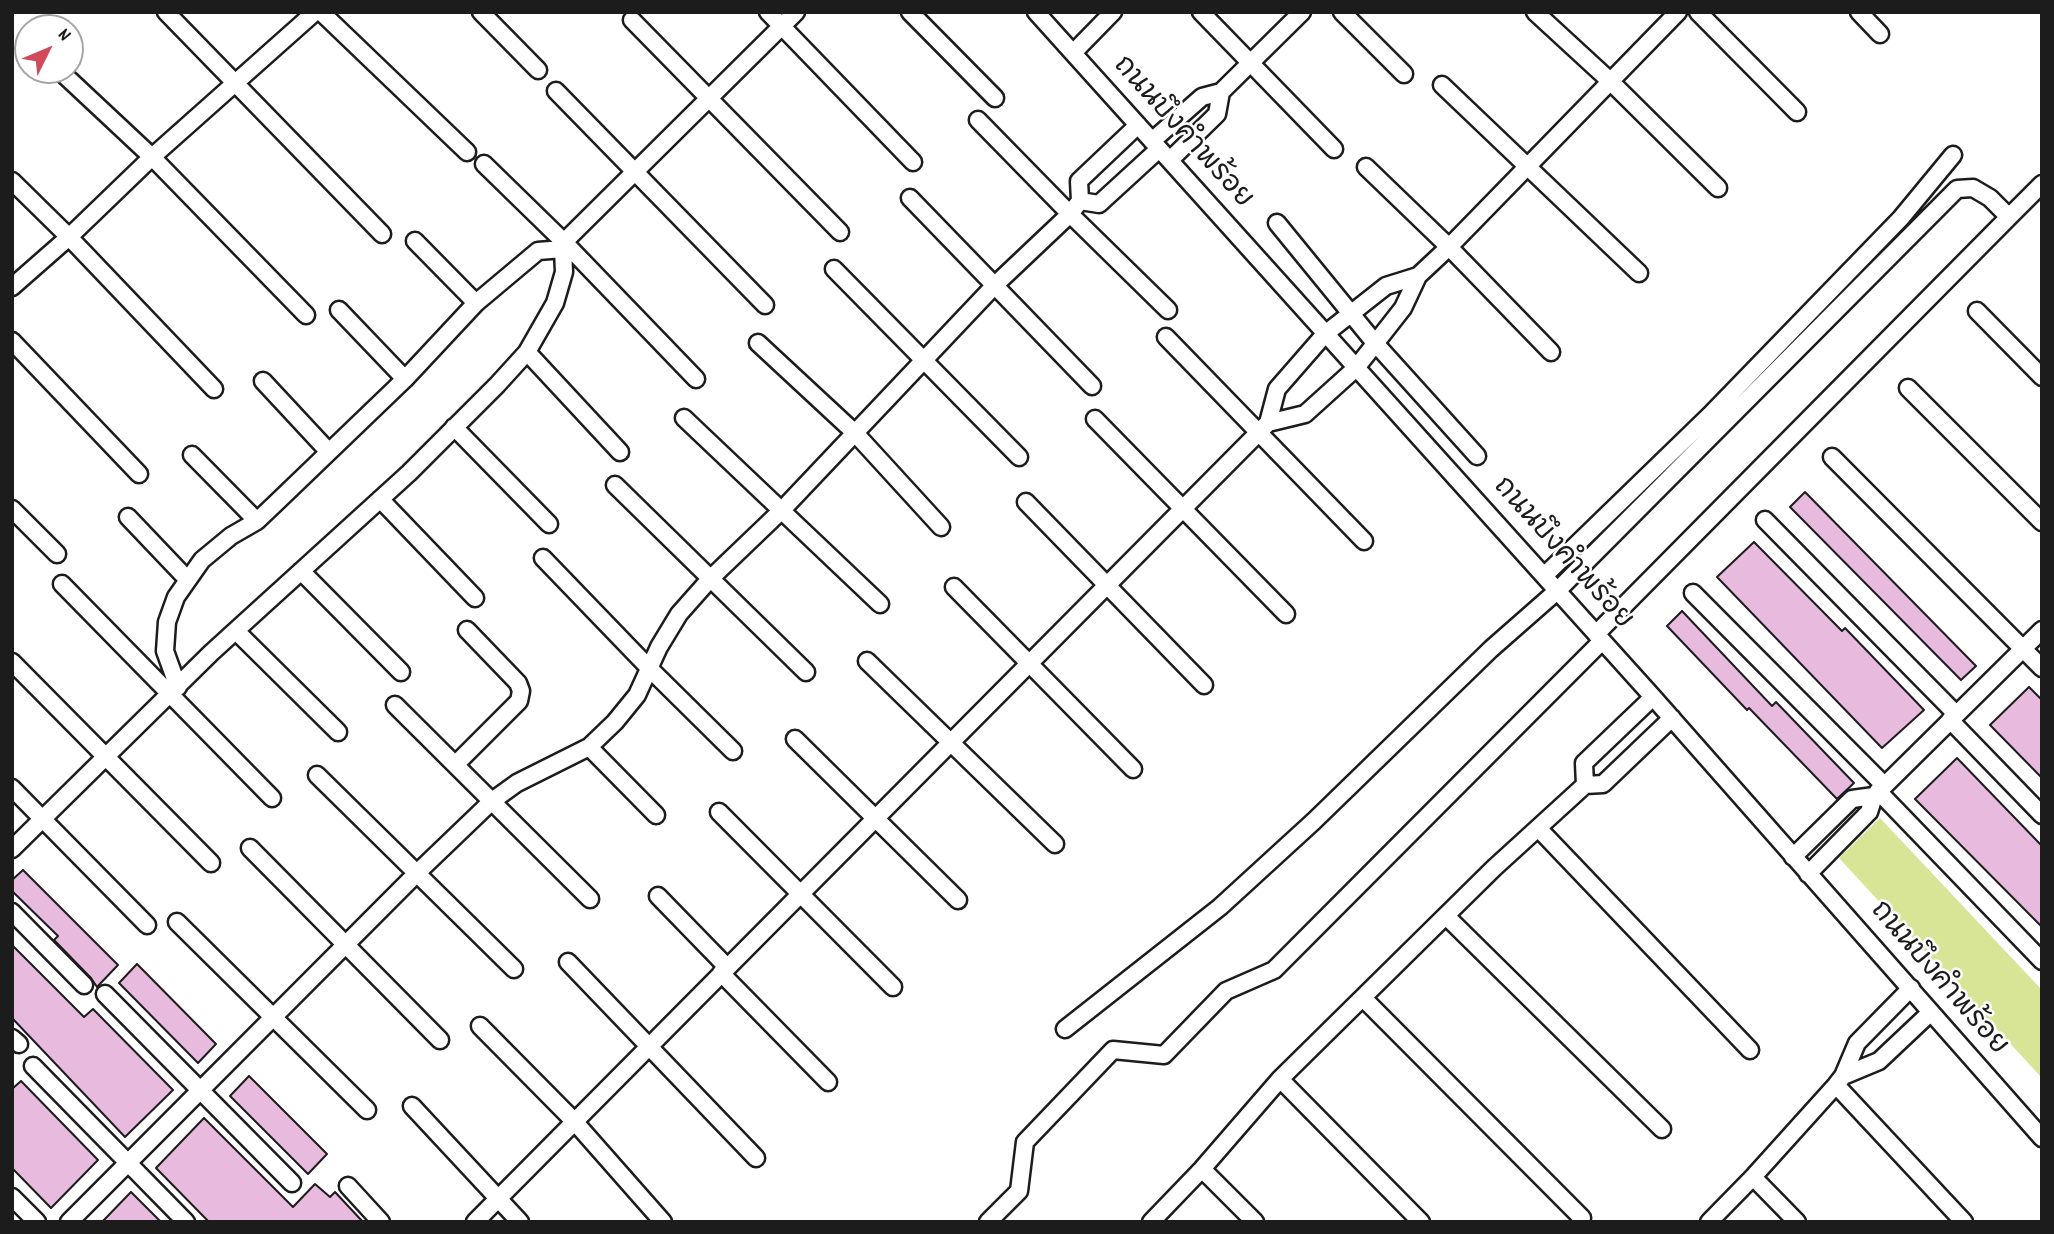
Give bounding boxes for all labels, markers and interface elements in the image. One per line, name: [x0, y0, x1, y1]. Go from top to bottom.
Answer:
north arrow: [14, 14, 84, 84]
text: N: [50, 23, 76, 48]
street label: ถนนบึงคำพร้อย: [1104, 51, 1258, 217]
street label: ถนนบึงคำพร้อย: [1484, 472, 1638, 638]
street label: ถนนบึงคำพร้อย: [1861, 896, 2013, 1064]

